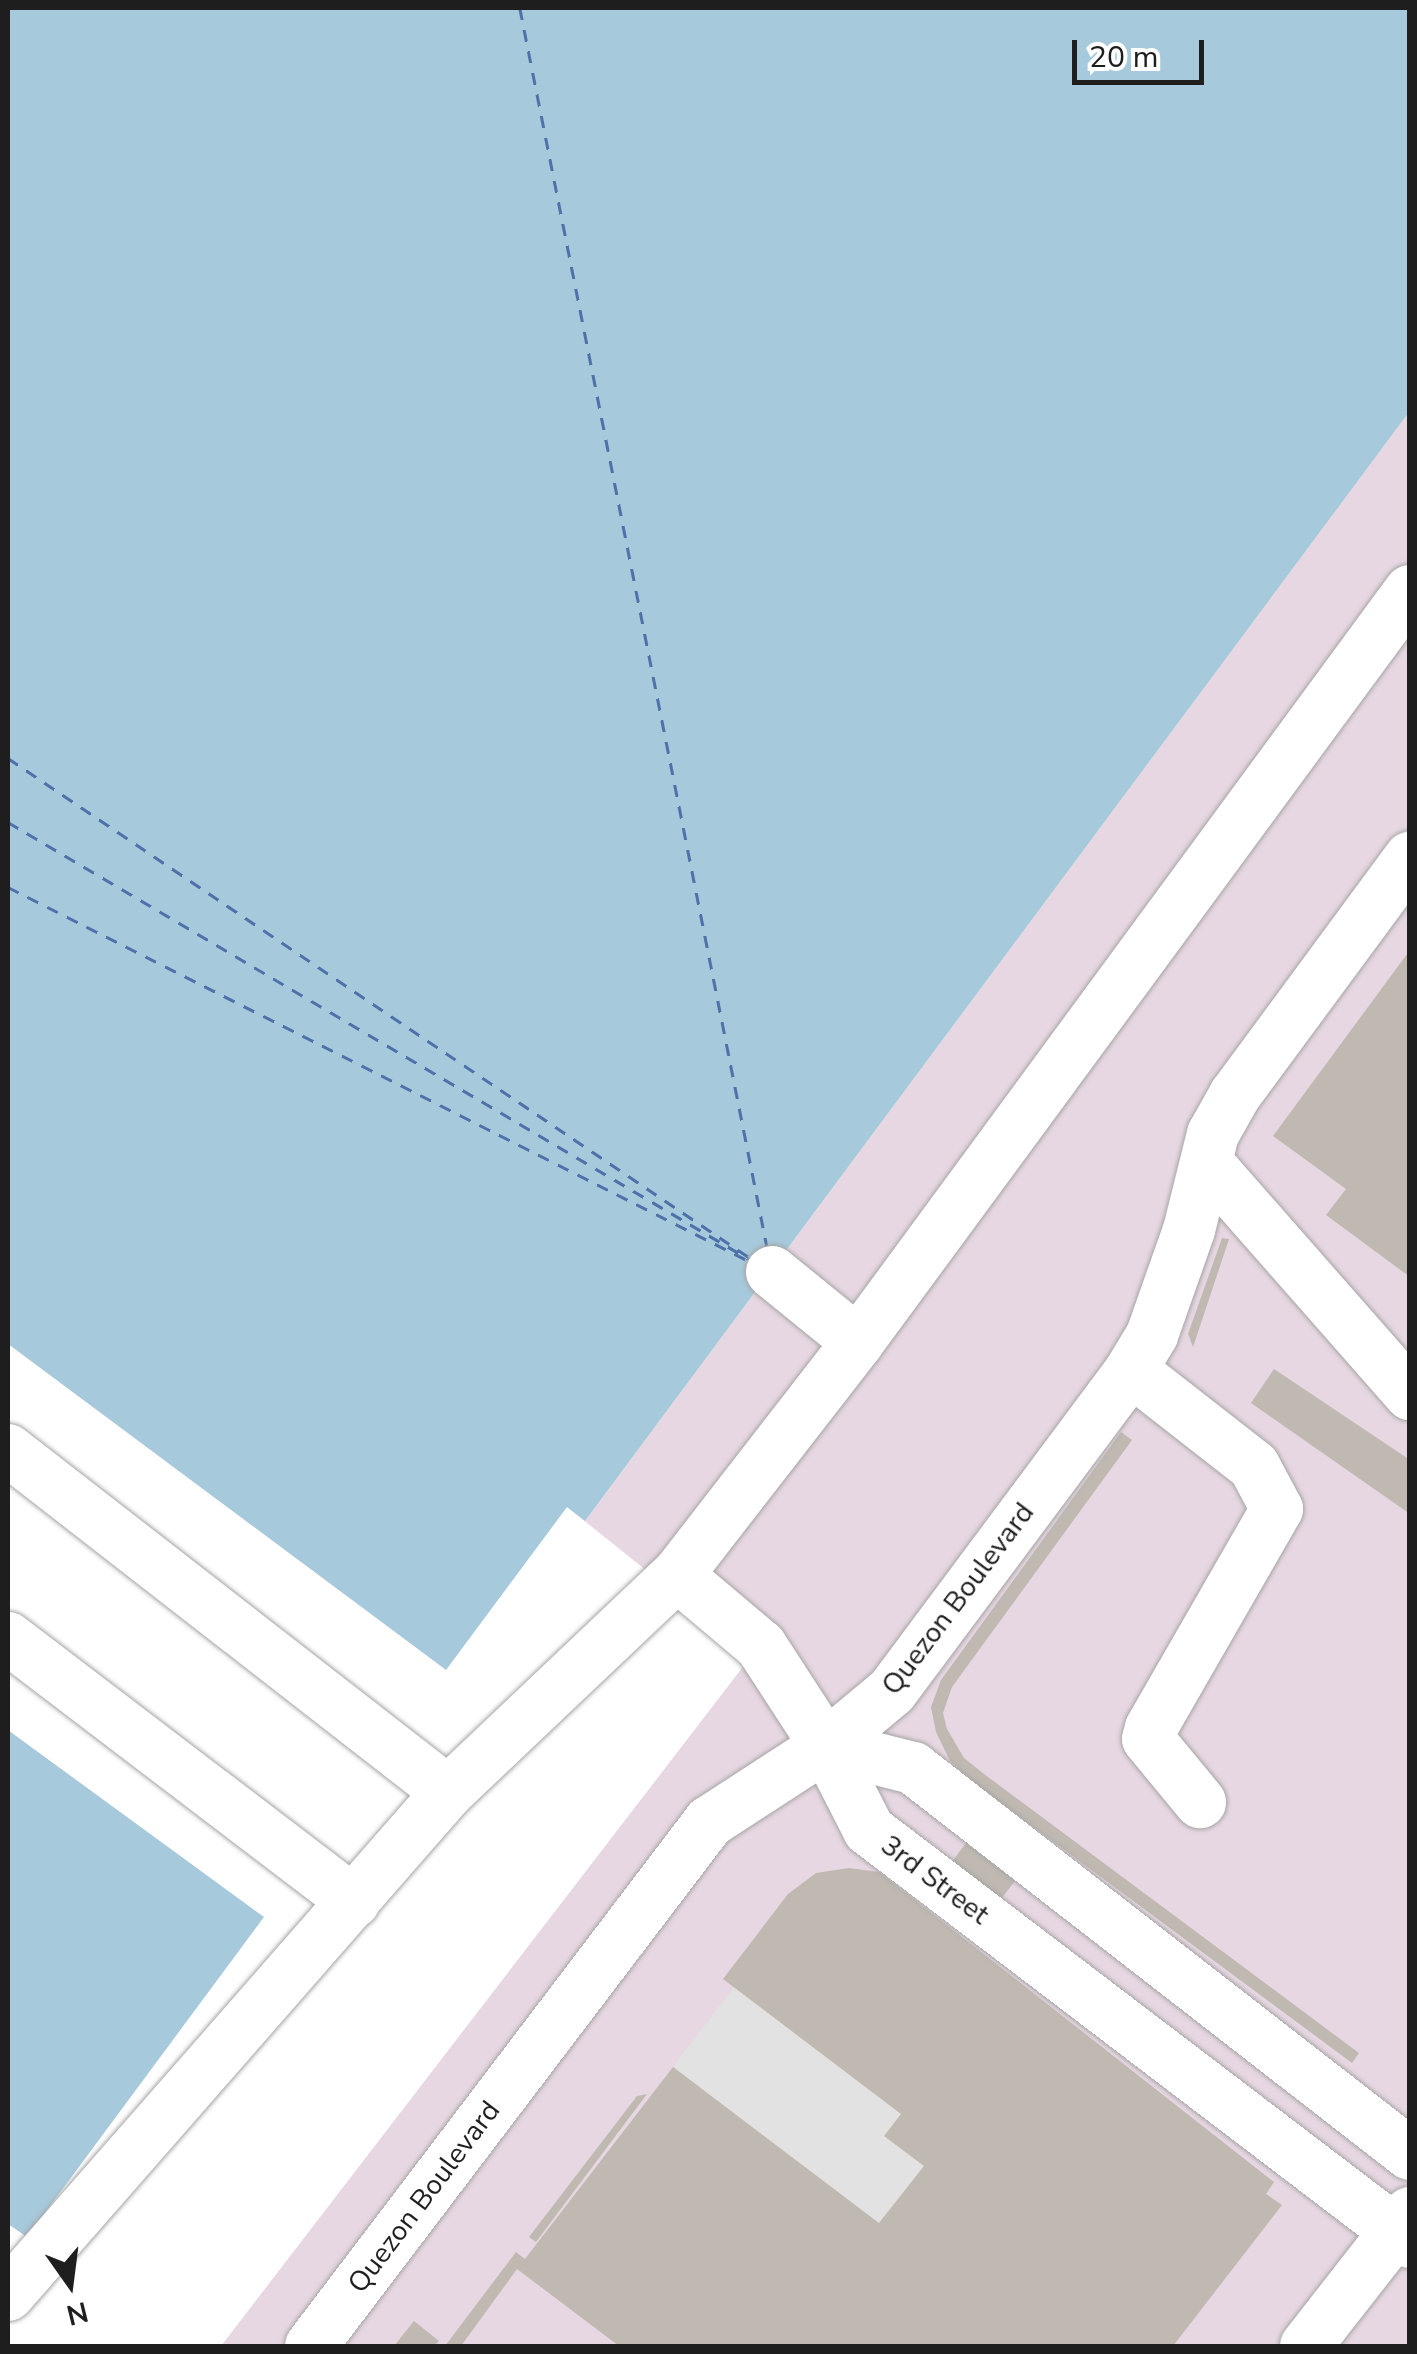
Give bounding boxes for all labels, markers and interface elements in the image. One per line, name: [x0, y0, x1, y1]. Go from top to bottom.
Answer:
scale bar: [1077, 20, 1210, 82]
text: 20 m: [1089, 37, 1158, 78]
street label: Quezon Boulevard: [875, 1496, 1041, 1702]
street label: 3rd Street: [874, 1829, 996, 1931]
street label: Quezon Boulevard: [341, 2094, 507, 2300]
north arrow: [20, 2234, 120, 2334]
text: N: [63, 2292, 92, 2334]

